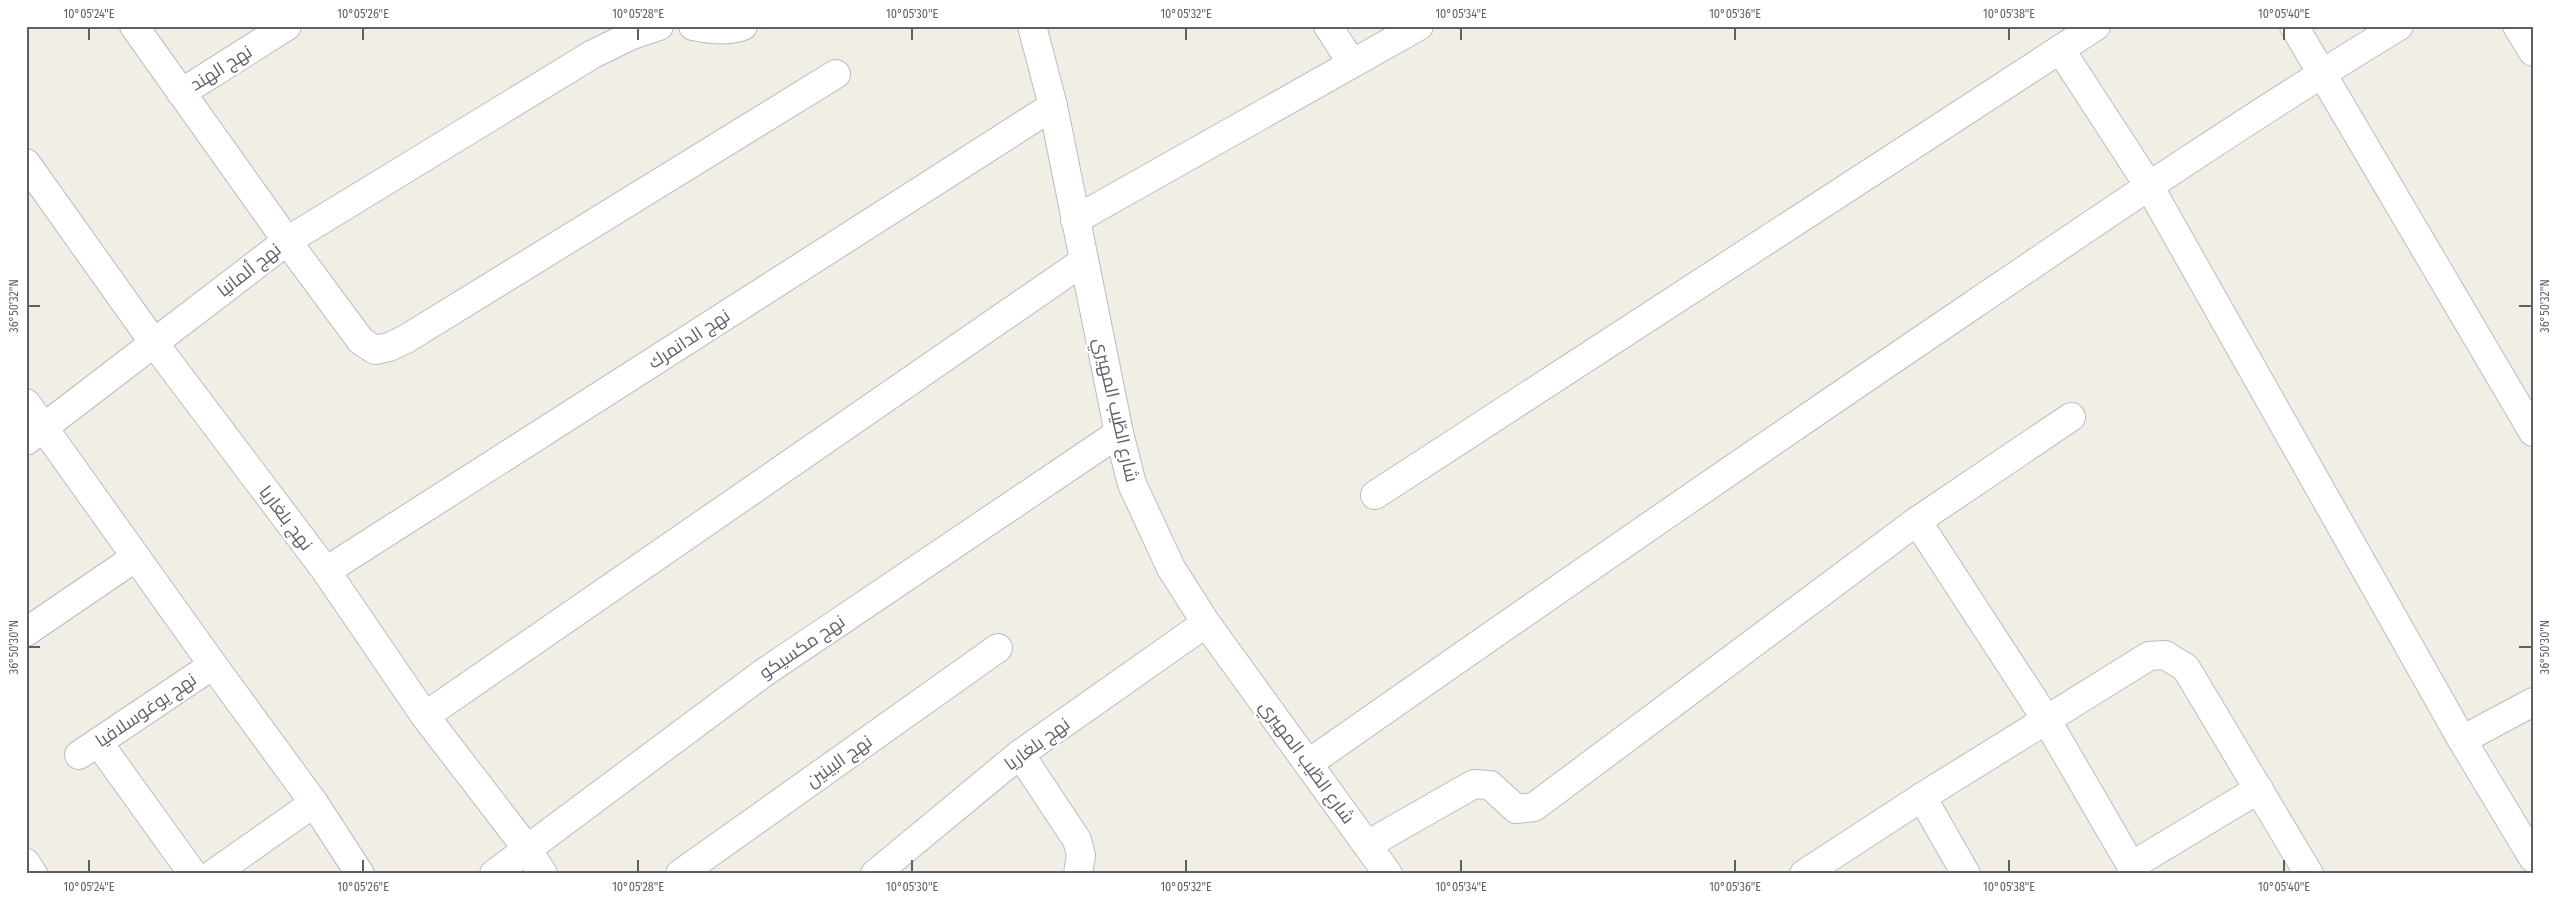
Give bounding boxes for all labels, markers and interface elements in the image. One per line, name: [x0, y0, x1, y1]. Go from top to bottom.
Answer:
text: 10°05'24"E: [64, 7, 115, 21]
text: 10°05'26"E: [337, 7, 389, 21]
text: 10°05'28"E: [612, 7, 664, 21]
text: 10°05'30"E: [886, 7, 938, 21]
text: 10°05'32"E: [1160, 7, 1212, 21]
text: 10°05'34"E: [1435, 7, 1487, 21]
text: 10°05'36"E: [1709, 7, 1761, 21]
text: 10°05'38"E: [1983, 7, 2035, 21]
text: 10°05'40"E: [2258, 7, 2310, 21]
street label: نهج الهند: [186, 40, 257, 96]
street label: نهج ألمانيا: [213, 238, 286, 303]
text: 36°50'32"N: [7, 279, 21, 333]
text: 36°50'32"N: [2538, 279, 2552, 333]
street label: نهج الدانمرك: [644, 304, 735, 374]
street label: شارع الطّيب المهيري: [1086, 336, 1143, 485]
street label: نهج بلغاريا: [254, 481, 318, 555]
street label: نهج مكسيكو: [755, 610, 850, 685]
text: 36°50'30"N: [7, 620, 21, 674]
text: 36°50'30"N: [2538, 620, 2552, 674]
street label: نهج يوغوسلافيا: [91, 668, 201, 753]
street label: شارع الطّيب المهيري: [1252, 696, 1359, 830]
street label: نهج بلغاريا: [1000, 713, 1075, 776]
street label: نهج البينين: [802, 730, 877, 793]
text: 10°05'24"E: [64, 880, 115, 894]
text: 10°05'26"E: [337, 880, 389, 894]
text: 10°05'28"E: [612, 880, 664, 894]
text: 10°05'30"E: [886, 880, 938, 894]
text: 10°05'32"E: [1160, 880, 1212, 894]
text: 10°05'34"E: [1435, 880, 1487, 894]
text: 10°05'36"E: [1709, 880, 1761, 894]
text: 10°05'38"E: [1983, 880, 2035, 894]
text: 10°05'40"E: [2258, 880, 2310, 894]

